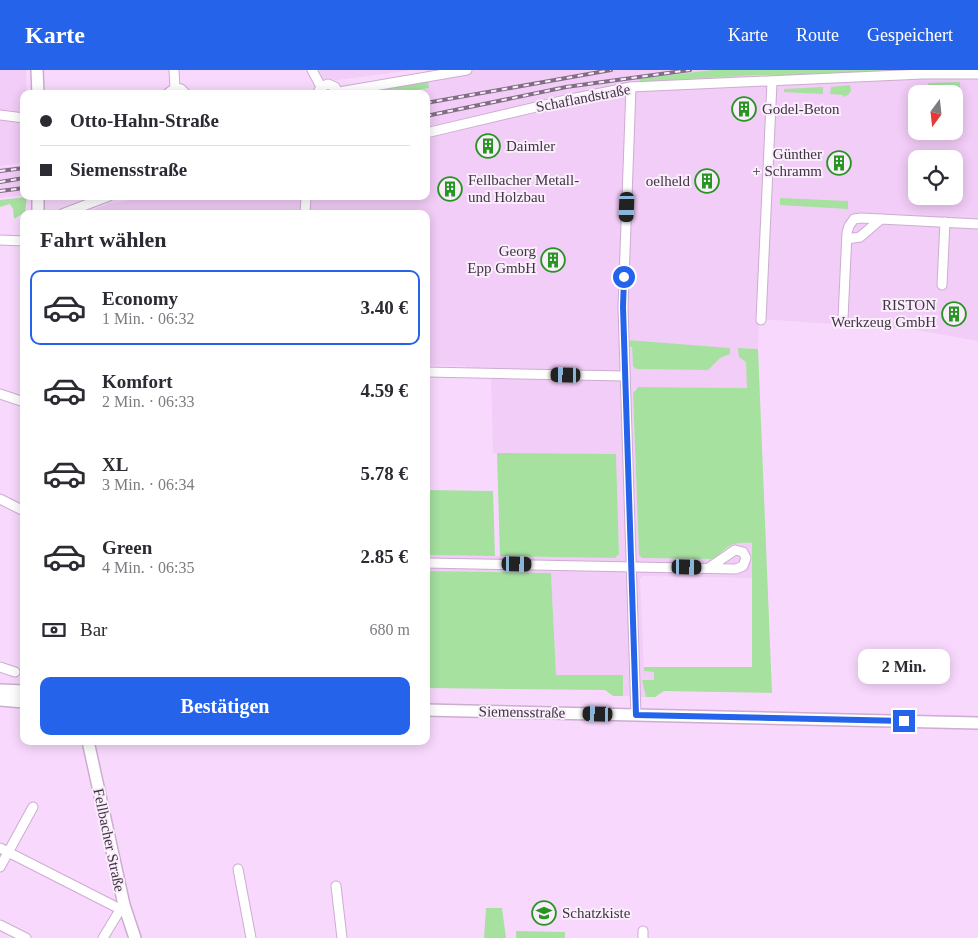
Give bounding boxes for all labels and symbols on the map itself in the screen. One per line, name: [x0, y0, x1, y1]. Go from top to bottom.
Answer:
street label: Schaflandstraße: [534, 81, 632, 115]
north arrow: [908, 85, 962, 140]
building icon: Godel-Beton: [731, 96, 757, 122]
place label: Godel-Beton: [762, 101, 840, 117]
building icon: Daimler: [475, 133, 501, 159]
place label: Daimler: [506, 138, 555, 154]
place label: Günther + Schramm: [752, 146, 822, 179]
building icon: Günther + Schramm: [826, 150, 852, 176]
building icon: oelheld: [694, 168, 720, 194]
place label: Fellbacher Metall- und Holzbau: [468, 172, 579, 205]
place label: oelheld: [646, 173, 690, 189]
building icon: Fellbacher Metall- und Holzbau: [437, 176, 463, 202]
car: [618, 192, 635, 222]
place label: Georg Epp GmbH: [467, 243, 536, 276]
building icon: Georg Epp GmbH: [540, 247, 566, 273]
route start: [613, 266, 635, 288]
place label: RISTON Werkzeug GmbH: [831, 297, 936, 330]
building icon: RISTON Werkzeug GmbH: [941, 301, 967, 327]
car: [550, 367, 581, 383]
car: [501, 556, 532, 572]
car: [671, 559, 702, 575]
callout: 2 Min.: [858, 648, 950, 684]
street label: Siemensstraße: [479, 703, 566, 721]
car: [582, 706, 613, 722]
route end: [893, 710, 915, 732]
street label: Fellbacher Straße: [90, 787, 128, 894]
school or university icon: Schatzkiste: [531, 900, 557, 926]
place label: Schatzkiste: [562, 905, 631, 921]

